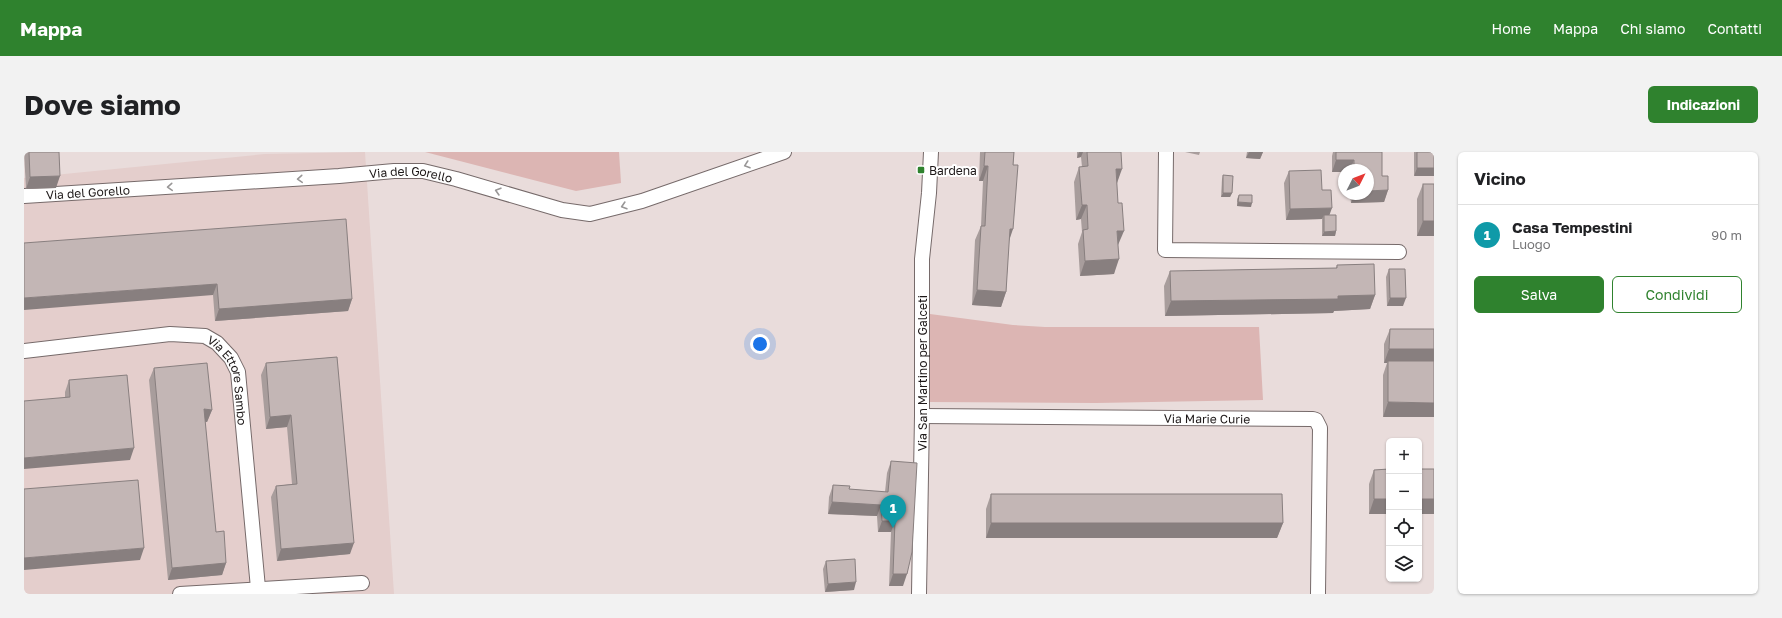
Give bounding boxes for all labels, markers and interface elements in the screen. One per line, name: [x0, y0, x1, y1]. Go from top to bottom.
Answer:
text: Mappa: [20, 17, 82, 40]
text: Home: [1492, 20, 1531, 37]
text: Mappa: [1553, 20, 1598, 37]
text: Chi siamo: [1620, 20, 1685, 37]
text: Contatti: [1707, 20, 1762, 37]
button: Indicazioni: [1648, 86, 1758, 123]
text: Dove siamo: [24, 88, 181, 121]
one-way arrow: [743, 160, 750, 168]
street label: Via del Gorello: [368, 163, 454, 185]
place label: Bardena: [929, 163, 977, 178]
north arrow: [1338, 164, 1374, 200]
marker: Bardena: [916, 165, 926, 175]
text: Vicino: [1474, 168, 1526, 189]
one-way arrow: [297, 174, 303, 183]
street label: Via del Gorello: [45, 182, 130, 202]
one-way arrow: [167, 182, 173, 191]
one-way arrow: [494, 187, 501, 196]
one-way arrow: [620, 201, 627, 210]
text: Casa Tempestini: [1512, 218, 1632, 236]
text: 1: [1484, 227, 1490, 243]
text: 90 m: [1711, 227, 1742, 243]
text: Luogo: [1512, 236, 1551, 252]
button: Salva: [1474, 276, 1604, 313]
button: Condividi: [1612, 276, 1742, 313]
street label: Via San Martino per Galceti: [914, 295, 930, 451]
street label: Via Ettore Sambo: [205, 332, 250, 426]
your location: [750, 334, 770, 354]
street label: Via Marie Curie: [1164, 410, 1250, 426]
map controls: [1386, 438, 1422, 582]
button: +: [1386, 438, 1422, 474]
button: −: [1386, 474, 1422, 510]
pin: 1: [880, 495, 906, 528]
button: locate: [1386, 510, 1422, 546]
button: layers: [1386, 546, 1422, 582]

